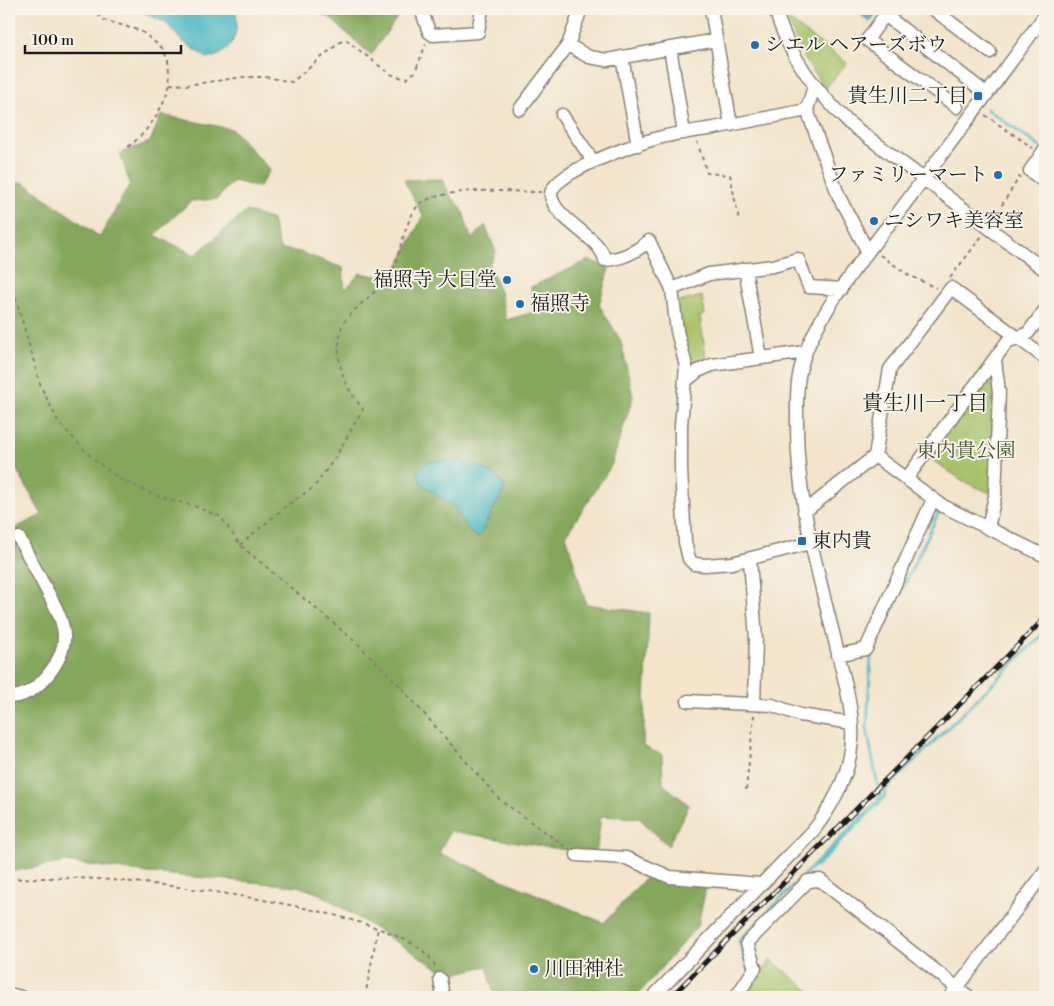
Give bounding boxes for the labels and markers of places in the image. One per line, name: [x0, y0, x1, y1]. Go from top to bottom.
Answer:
place label: シエル ヘアーズボウ: [765, 33, 947, 58]
marker: シエル ヘアーズボウ: [749, 39, 761, 51]
place label: 貴生川二丁目: [848, 84, 968, 109]
marker: 貴生川二丁目: [972, 90, 984, 102]
place label: ファミリーマート: [828, 163, 988, 188]
marker: ファミリーマート: [992, 169, 1004, 181]
place label: ニシワキ美容室: [884, 209, 1024, 234]
marker: ニシワキ美容室: [868, 215, 880, 227]
place label: 福照寺 大日堂: [373, 268, 497, 293]
marker: 福照寺 大日堂: [501, 274, 513, 286]
place label: 福照寺: [530, 292, 590, 317]
marker: 福照寺: [514, 298, 526, 310]
place label: 東内貴: [812, 529, 872, 554]
marker: 東内貴: [796, 535, 808, 547]
place label: 川田神社: [544, 957, 624, 982]
marker: 川田神社: [528, 963, 540, 975]

